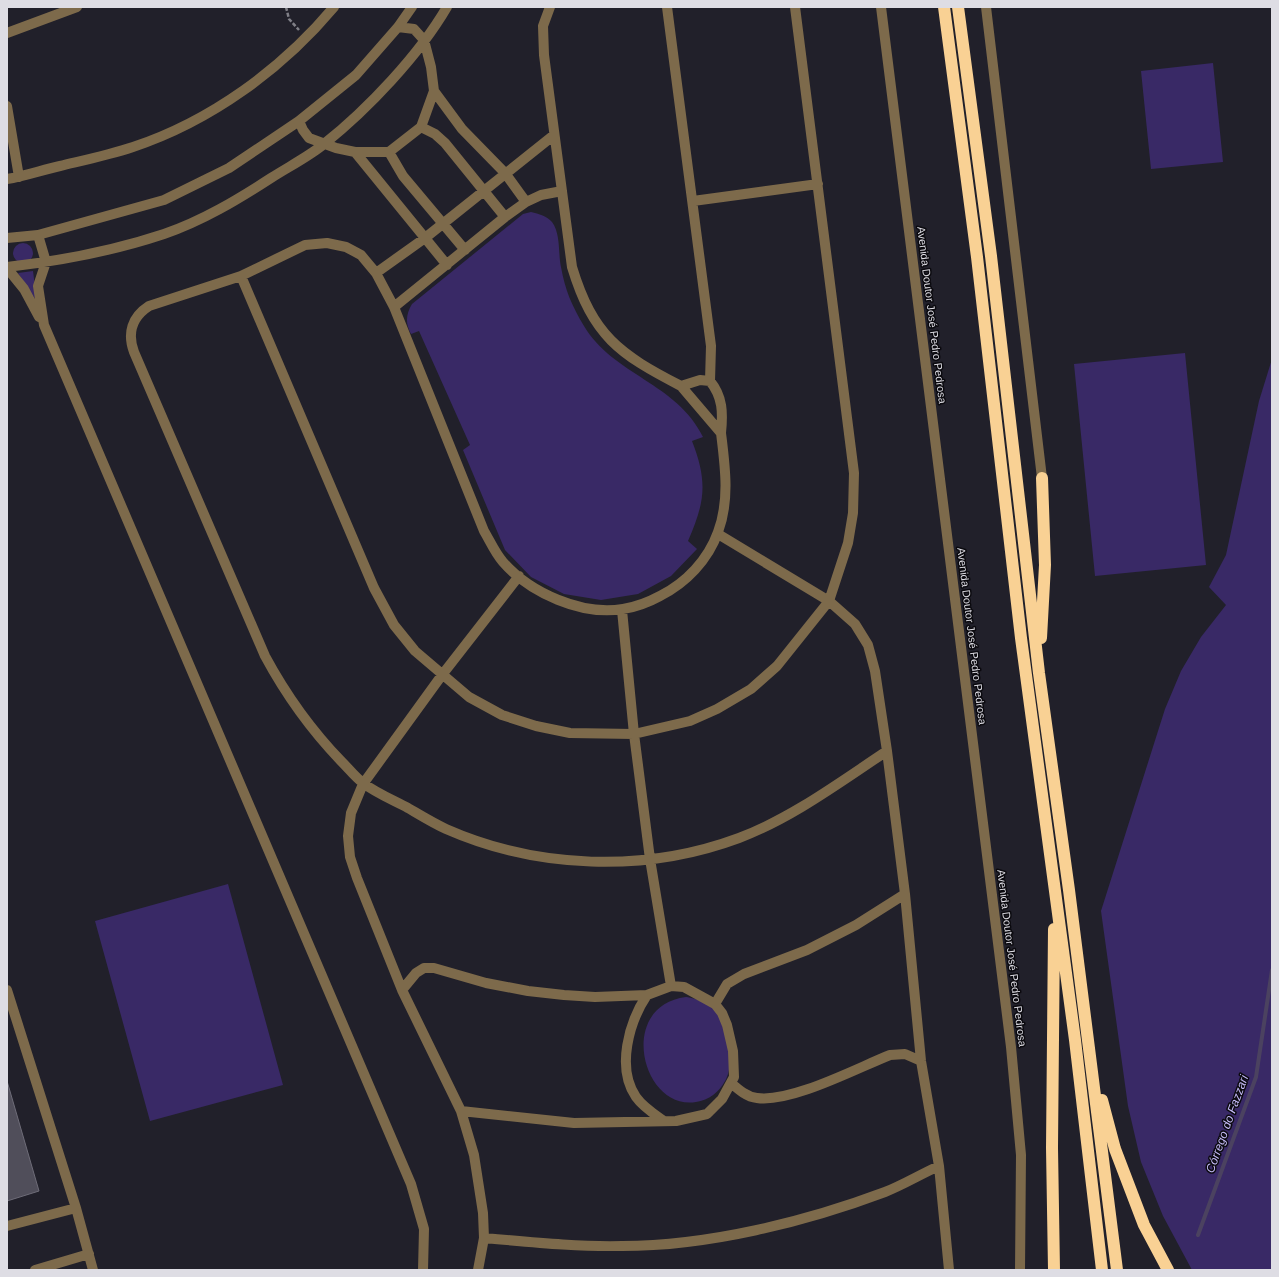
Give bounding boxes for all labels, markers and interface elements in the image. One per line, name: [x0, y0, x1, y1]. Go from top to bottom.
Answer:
street label: Avenida Doutor José Pedro Pedrosa: [915, 226, 949, 405]
street label: Avenida Doutor José Pedro Pedrosa: [955, 547, 989, 726]
street label: Avenida Doutor José Pedro Pedrosa: [995, 869, 1029, 1048]
water label: Córrego do Fazzari: [1203, 1073, 1251, 1175]

